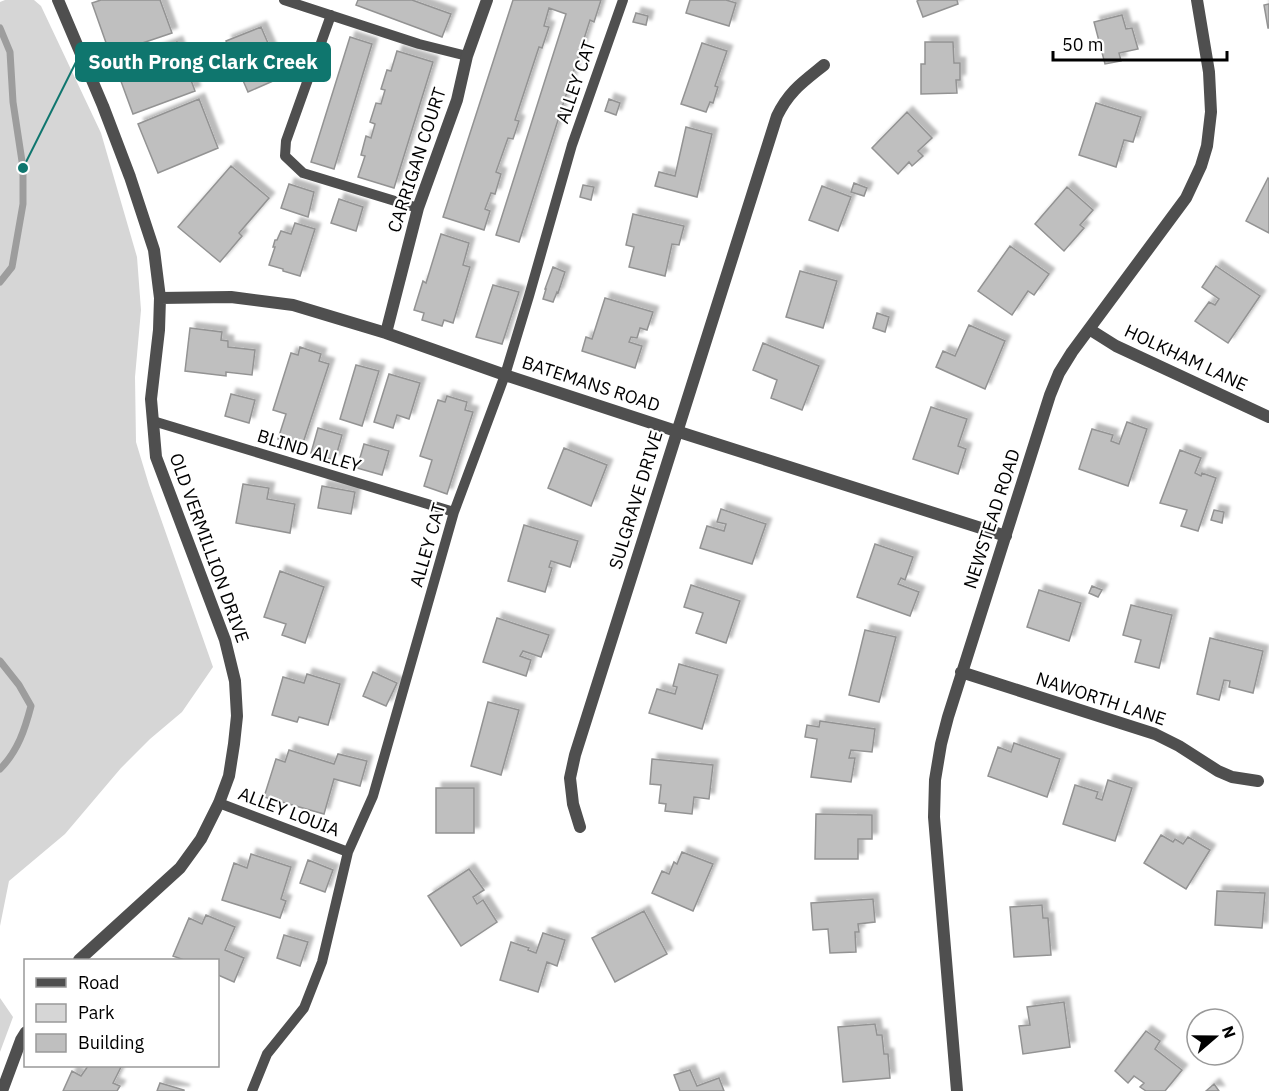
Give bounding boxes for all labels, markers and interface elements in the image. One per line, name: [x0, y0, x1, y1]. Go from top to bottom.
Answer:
scale bar: [1053, 24, 1227, 62]
text: 50 m: [1062, 33, 1104, 56]
street label: ALLEY CAT: [551, 37, 600, 126]
callout: South Prong Clark Creek: [76, 43, 330, 81]
text: South Prong Clark Creek: [88, 48, 318, 75]
street label: CARRIGAN COURT: [382, 84, 451, 235]
street label: HOLKHAM LANE: [1121, 319, 1251, 396]
street label: BATEMANS ROAD: [519, 350, 663, 417]
street label: BLIND ALLEY: [254, 424, 364, 477]
street label: SULGRAVE DRIVE: [603, 428, 668, 572]
street label: NEWSTEAD ROAD: [958, 446, 1025, 592]
street label: OLD VERMILLION DRIVE: [164, 450, 254, 646]
street label: ALLEY CAT: [405, 500, 450, 590]
street label: NAWORTH LANE: [1033, 667, 1169, 730]
street label: ALLEY LOUIA: [235, 782, 344, 842]
legend: [24, 959, 219, 1067]
text: Road: [78, 971, 119, 994]
text: Park: [78, 1001, 115, 1024]
north arrow: [1185, 1007, 1245, 1067]
text: N: [1218, 1023, 1240, 1041]
text: Building: [78, 1031, 145, 1054]

